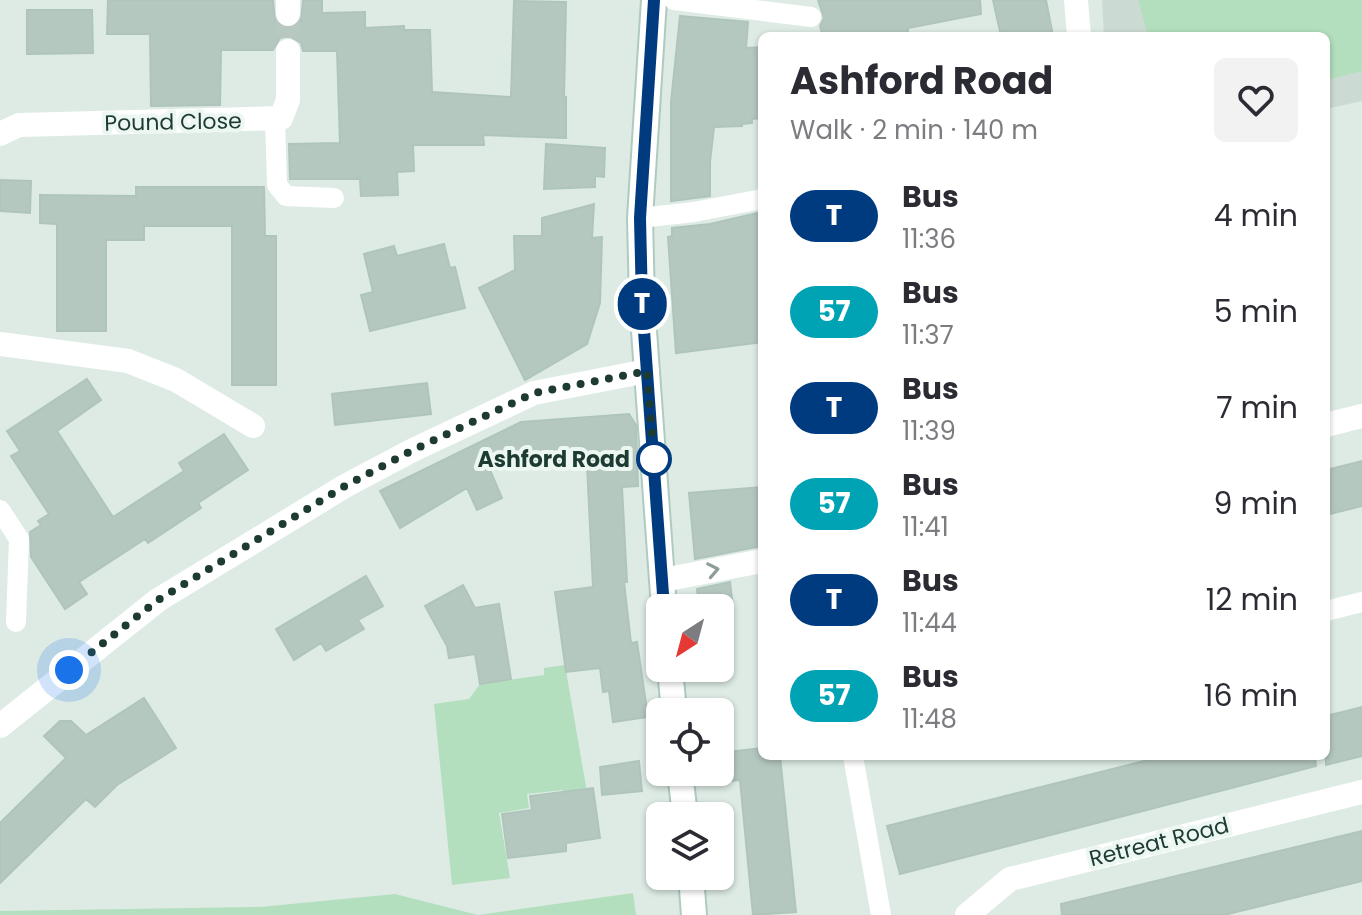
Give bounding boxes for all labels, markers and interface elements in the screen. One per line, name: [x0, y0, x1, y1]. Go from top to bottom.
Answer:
text: Ashford Road: [790, 54, 1053, 107]
button: heart: [1214, 58, 1298, 142]
street label: Pound Close: [104, 105, 242, 139]
text: Walk · 2 min · 140 m: [790, 112, 1038, 148]
text: Bus: [902, 175, 959, 218]
text: 4 min: [1214, 194, 1298, 237]
text: T: [826, 196, 842, 235]
text: 11:36: [902, 221, 956, 257]
text: Bus: [902, 271, 959, 314]
line badge: T: [616, 278, 668, 330]
text: T: [634, 284, 650, 323]
text: 5 min: [1214, 290, 1298, 333]
text: 57: [817, 292, 851, 331]
text: 11:37: [902, 317, 954, 353]
text: Bus: [902, 367, 959, 410]
text: 7 min: [1216, 386, 1298, 429]
text: T: [826, 388, 842, 427]
text: 11:39: [902, 413, 956, 449]
marker: Ashford Road: [637, 442, 671, 476]
place label: Ashford Road: [477, 444, 630, 475]
text: Bus: [902, 463, 959, 506]
text: 9 min: [1214, 482, 1298, 525]
text: 57: [817, 484, 851, 523]
text: 11:41: [902, 509, 949, 545]
text: Bus: [902, 559, 959, 602]
one-way arrow: [706, 563, 719, 580]
text: 12 min: [1206, 578, 1298, 621]
text: T: [826, 580, 842, 619]
north arrow: [646, 594, 734, 682]
map controls: [646, 594, 734, 890]
text: 11:44: [902, 605, 957, 641]
your location: [49, 650, 89, 690]
text: Bus: [902, 655, 959, 698]
text: 16 min: [1204, 674, 1298, 717]
text: 57: [817, 676, 851, 715]
button: locate: [646, 698, 734, 786]
text: 11:48: [902, 701, 957, 737]
button: layers: [646, 802, 734, 890]
street label: Retreat Road: [1086, 810, 1232, 874]

